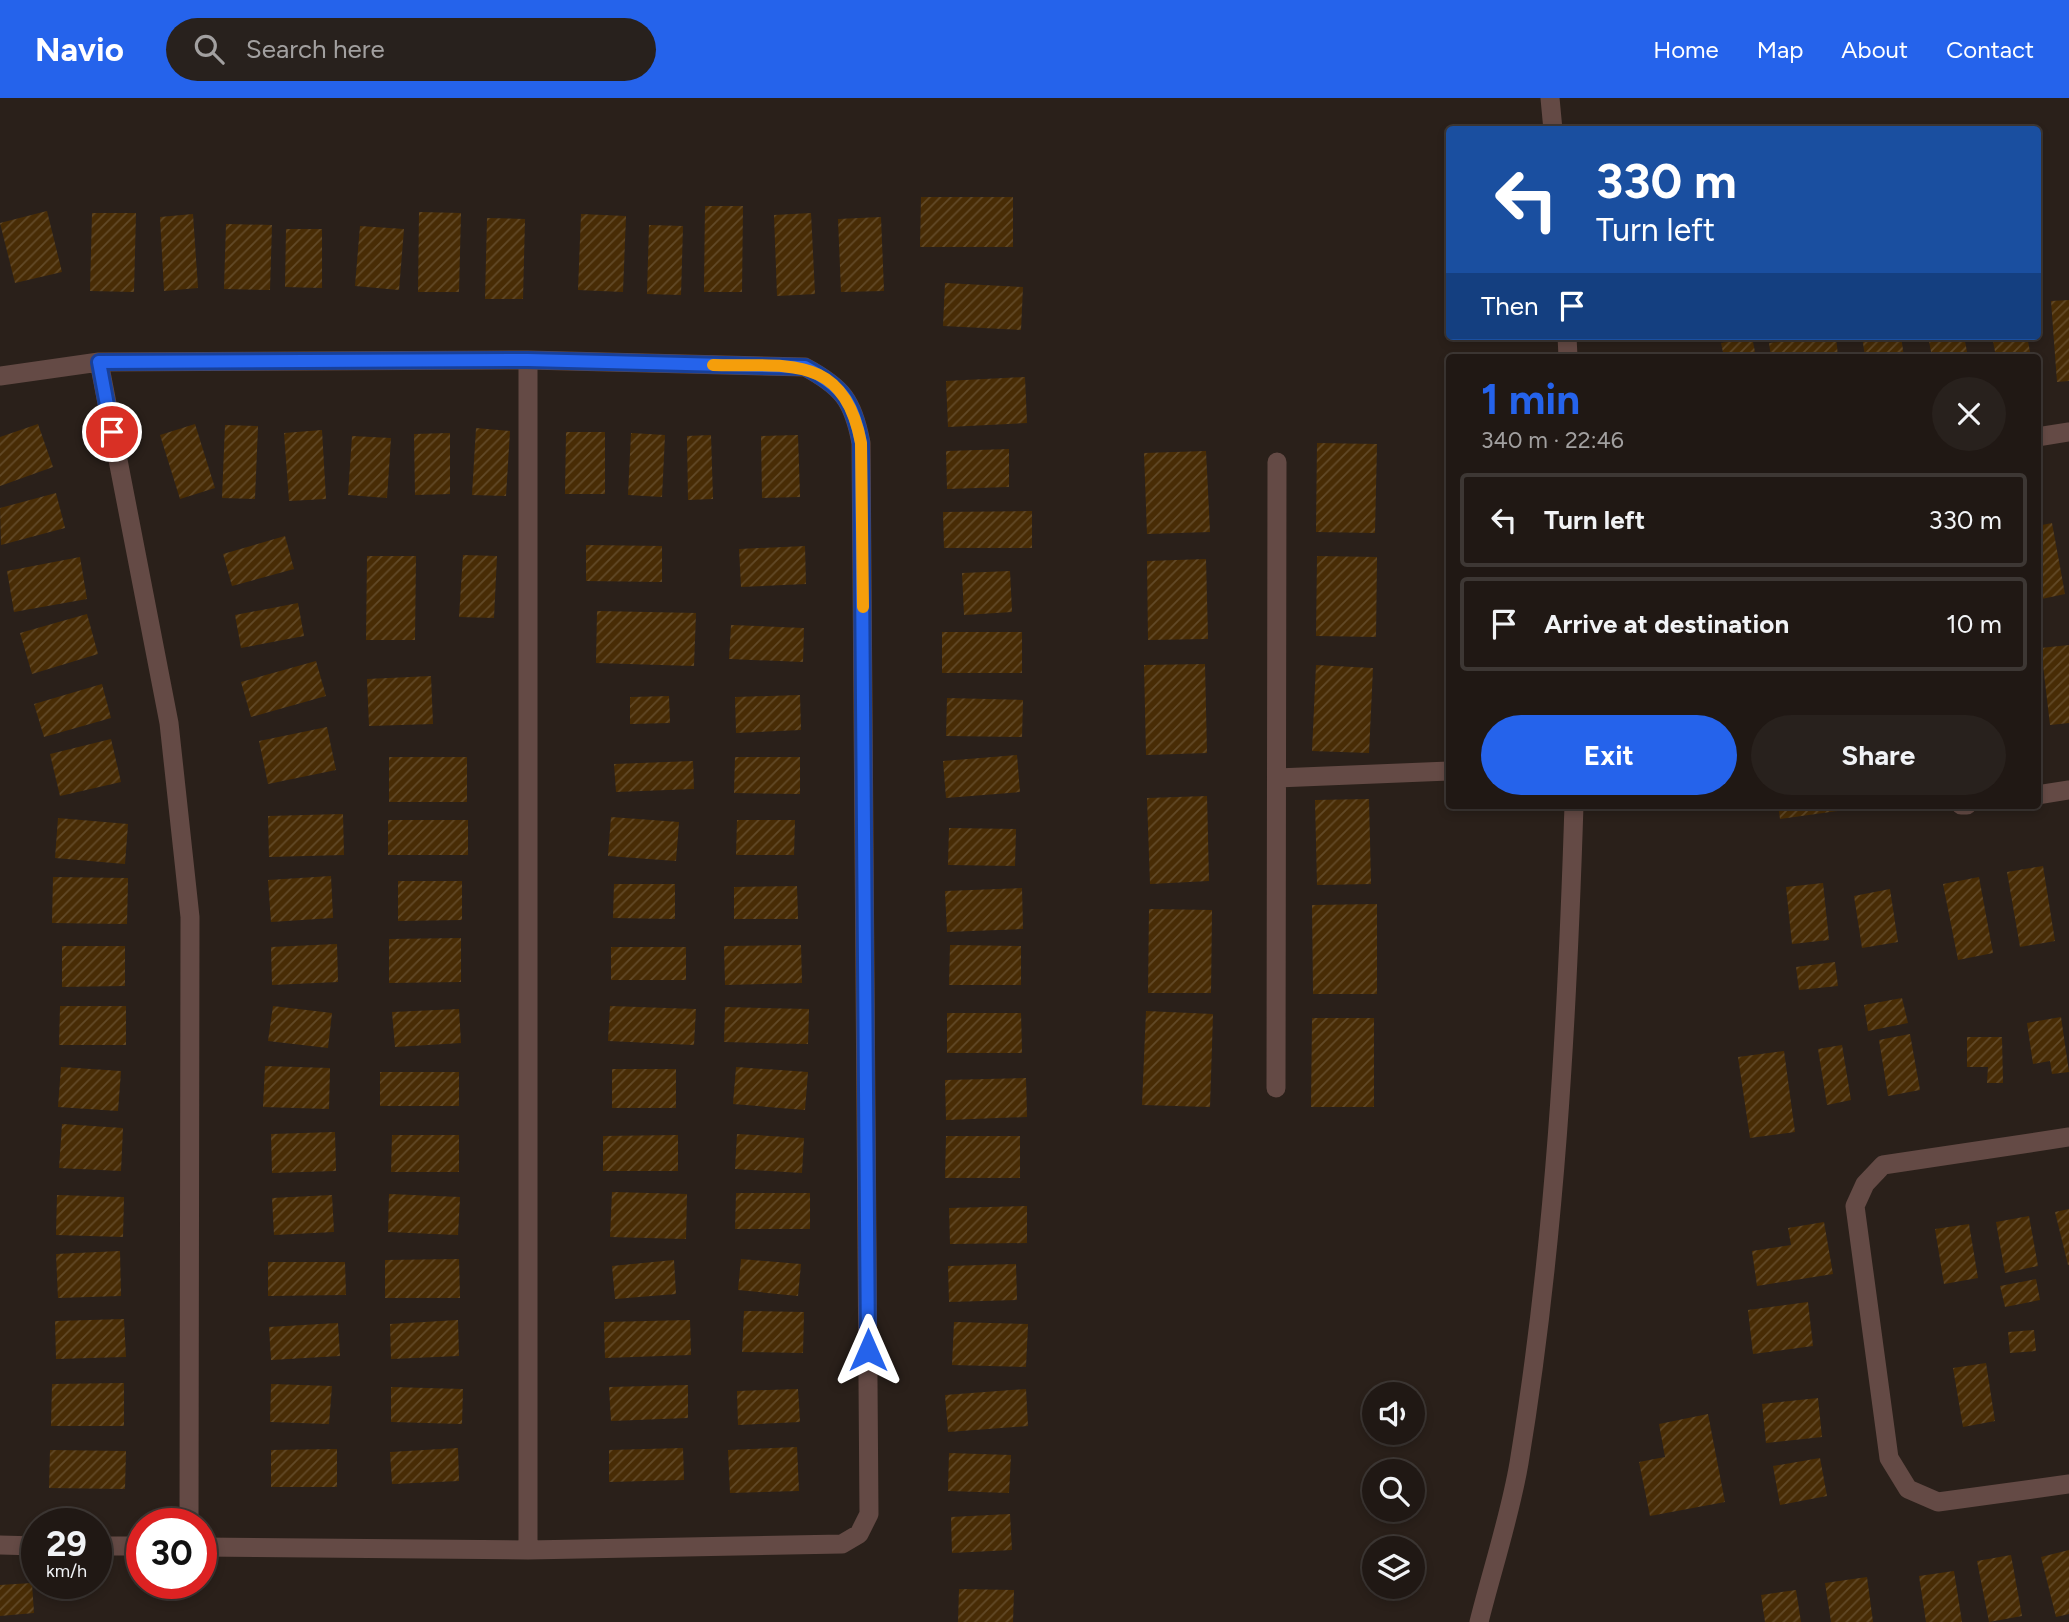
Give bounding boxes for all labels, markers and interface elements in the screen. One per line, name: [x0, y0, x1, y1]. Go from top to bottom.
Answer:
search box: [166, 18, 656, 81]
text: Navio: [35, 30, 124, 69]
icon: search: [190, 30, 228, 68]
text: Search here: [246, 33, 385, 65]
text: Home: [1653, 35, 1719, 64]
text: Map: [1757, 35, 1803, 64]
text: About: [1841, 35, 1908, 64]
text: Contact: [1946, 35, 2034, 64]
text: 330 m: [1596, 151, 1737, 210]
icon: left: [1481, 154, 1572, 245]
text: Turn left: [1596, 211, 1715, 249]
icon: arrive: [1553, 287, 1591, 325]
text: Then: [1481, 290, 1539, 322]
text: 1 min: [1481, 374, 1580, 425]
button: close: [1932, 377, 2006, 451]
pin: [82, 402, 142, 462]
icon: arrive: [93, 413, 131, 451]
text: 340 m · 22:46: [1481, 426, 1624, 454]
icon: left: [1485, 501, 1523, 539]
text: Turn left: [1544, 504, 1645, 536]
text: 330 m: [1928, 504, 2002, 536]
icon: arrive: [1485, 605, 1523, 643]
text: Arrive at destination: [1544, 608, 1789, 640]
text: 10 m: [1946, 608, 2002, 640]
button: Exit: [1481, 715, 1737, 795]
button: Share: [1751, 715, 2006, 795]
position arrow: [831, 1313, 905, 1387]
map controls: [1362, 1382, 1425, 1599]
button: sound: [1362, 1382, 1425, 1445]
button: search: [1362, 1459, 1425, 1522]
speed limit sign: 30: [126, 1508, 217, 1599]
text: 29: [46, 1523, 87, 1565]
button: layers: [1362, 1536, 1425, 1599]
text: km/h: [46, 1560, 87, 1582]

